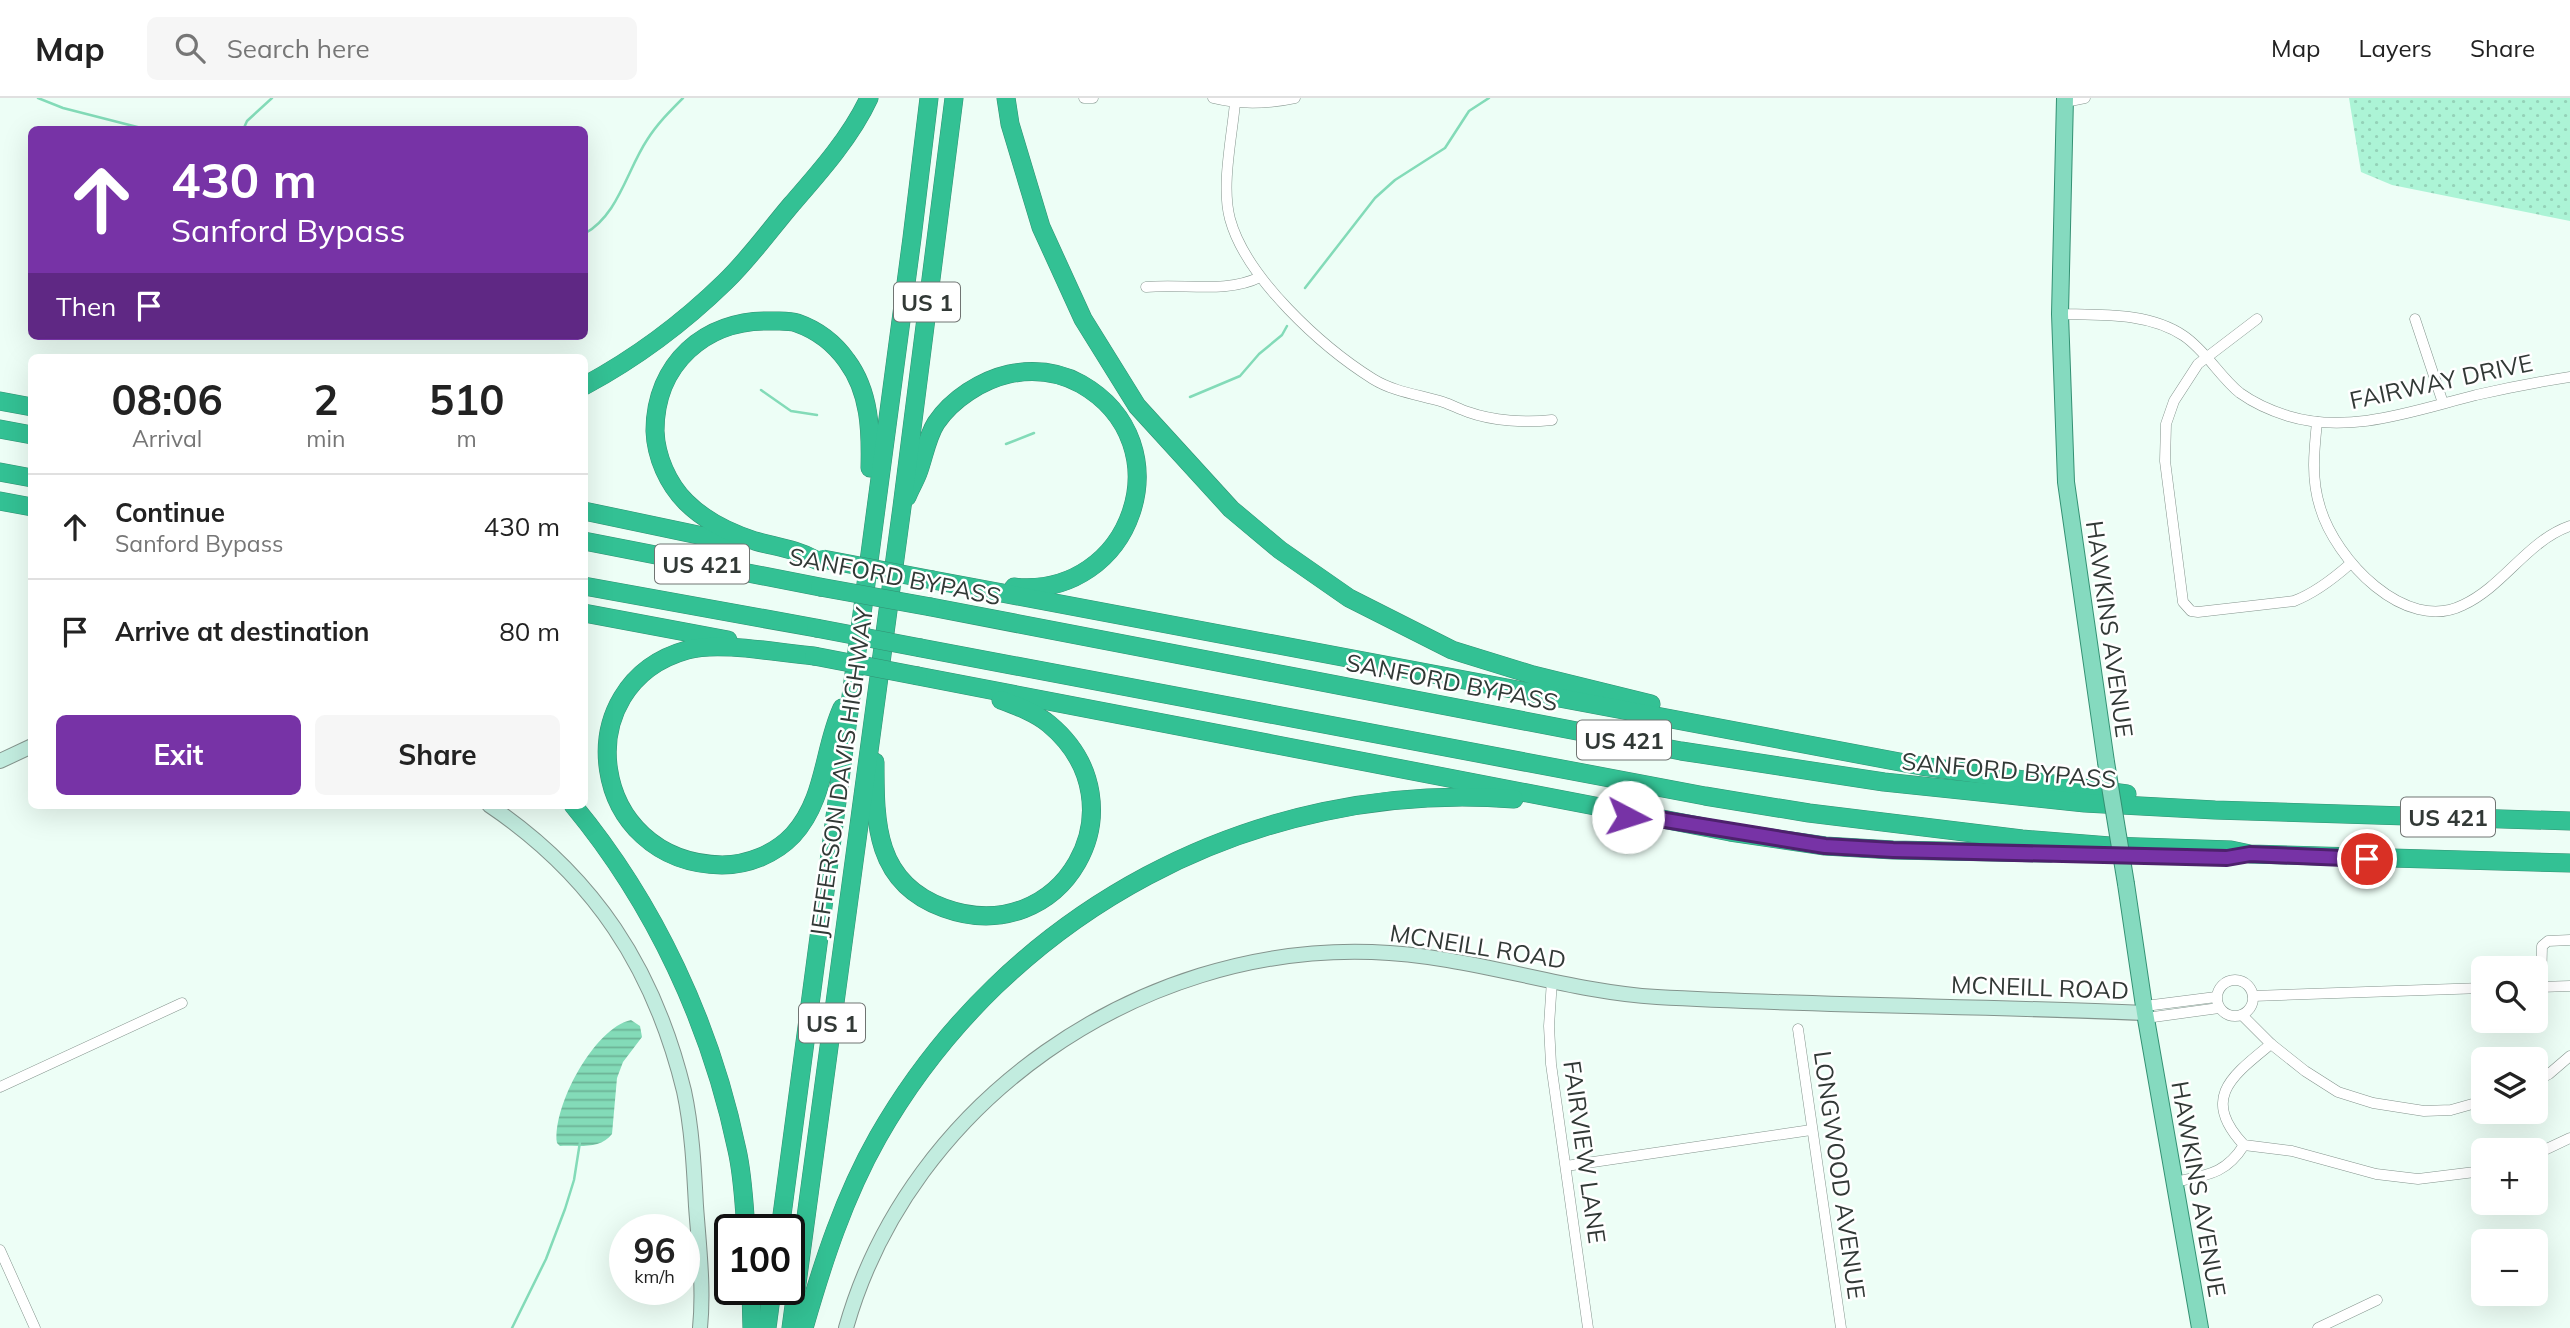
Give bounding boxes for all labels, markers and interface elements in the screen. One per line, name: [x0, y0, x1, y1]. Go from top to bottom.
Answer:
search box: [147, 17, 637, 80]
text: Map: [35, 28, 105, 69]
icon: search: [171, 29, 209, 67]
text: Search here: [227, 32, 370, 65]
text: Map: [2271, 33, 2320, 63]
text: Layers: [2358, 33, 2432, 63]
text: Share: [2470, 33, 2535, 63]
text: 430 m: [171, 149, 317, 210]
icon: ahead: [56, 154, 147, 245]
text: Sanford Bypass: [171, 210, 405, 250]
road number: US 1: [894, 282, 960, 322]
icon: arrive: [130, 287, 168, 325]
text: Then: [56, 290, 116, 323]
street label: FAIRWAY DRIVE: [2347, 347, 2535, 415]
text: 08:06: [112, 373, 223, 426]
text: 2: [313, 373, 338, 426]
text: 510: [429, 373, 504, 426]
text: Arrival: [132, 424, 202, 453]
text: min: [306, 424, 345, 453]
text: m: [457, 424, 477, 453]
text: Continue: [115, 496, 225, 529]
icon: ahead: [56, 508, 94, 546]
text: 430 m: [484, 510, 560, 543]
street label: HAWKINS AVENUE: [2080, 519, 2140, 739]
text: Sanford Bypass: [115, 529, 283, 558]
street label: SANFORD BYPASS: [787, 541, 1003, 611]
road number: US 421: [655, 544, 749, 584]
street label: JEFFERSON DAVIS HIGHWAY: [803, 605, 879, 939]
icon: arrive: [56, 613, 94, 651]
text: Arrive at destination: [115, 615, 370, 648]
text: 80 m: [499, 615, 560, 648]
street label: SANFORD BYPASS: [1344, 647, 1560, 717]
button: Exit: [56, 715, 301, 795]
button: Share: [315, 715, 560, 795]
road number: US 421: [1577, 720, 1671, 760]
street label: SANFORD BYPASS: [1901, 746, 2117, 794]
position arrow: [1591, 780, 1665, 854]
road number: US 421: [2401, 797, 2495, 836]
pin: [2337, 829, 2397, 889]
icon: arrive: [2348, 840, 2386, 878]
street label: MCNEILL ROAD: [1388, 917, 1568, 975]
map controls: [2471, 956, 2548, 1306]
button: search: [2471, 956, 2548, 1033]
street label: MCNEILL ROAD: [1951, 969, 2129, 1005]
road number: US 1: [799, 1004, 865, 1042]
button: layers: [2471, 1047, 2548, 1124]
street label: LONGWOOD AVENUE: [1808, 1049, 1872, 1301]
street label: FAIRVIEW LANE: [1557, 1059, 1613, 1245]
street label: HAWKINS AVENUE: [2165, 1079, 2233, 1299]
button: +: [2471, 1138, 2548, 1215]
speed limit sign: 100: [714, 1214, 805, 1305]
text: 96: [633, 1228, 676, 1272]
button: −: [2471, 1229, 2548, 1306]
text: km/h: [634, 1265, 675, 1288]

